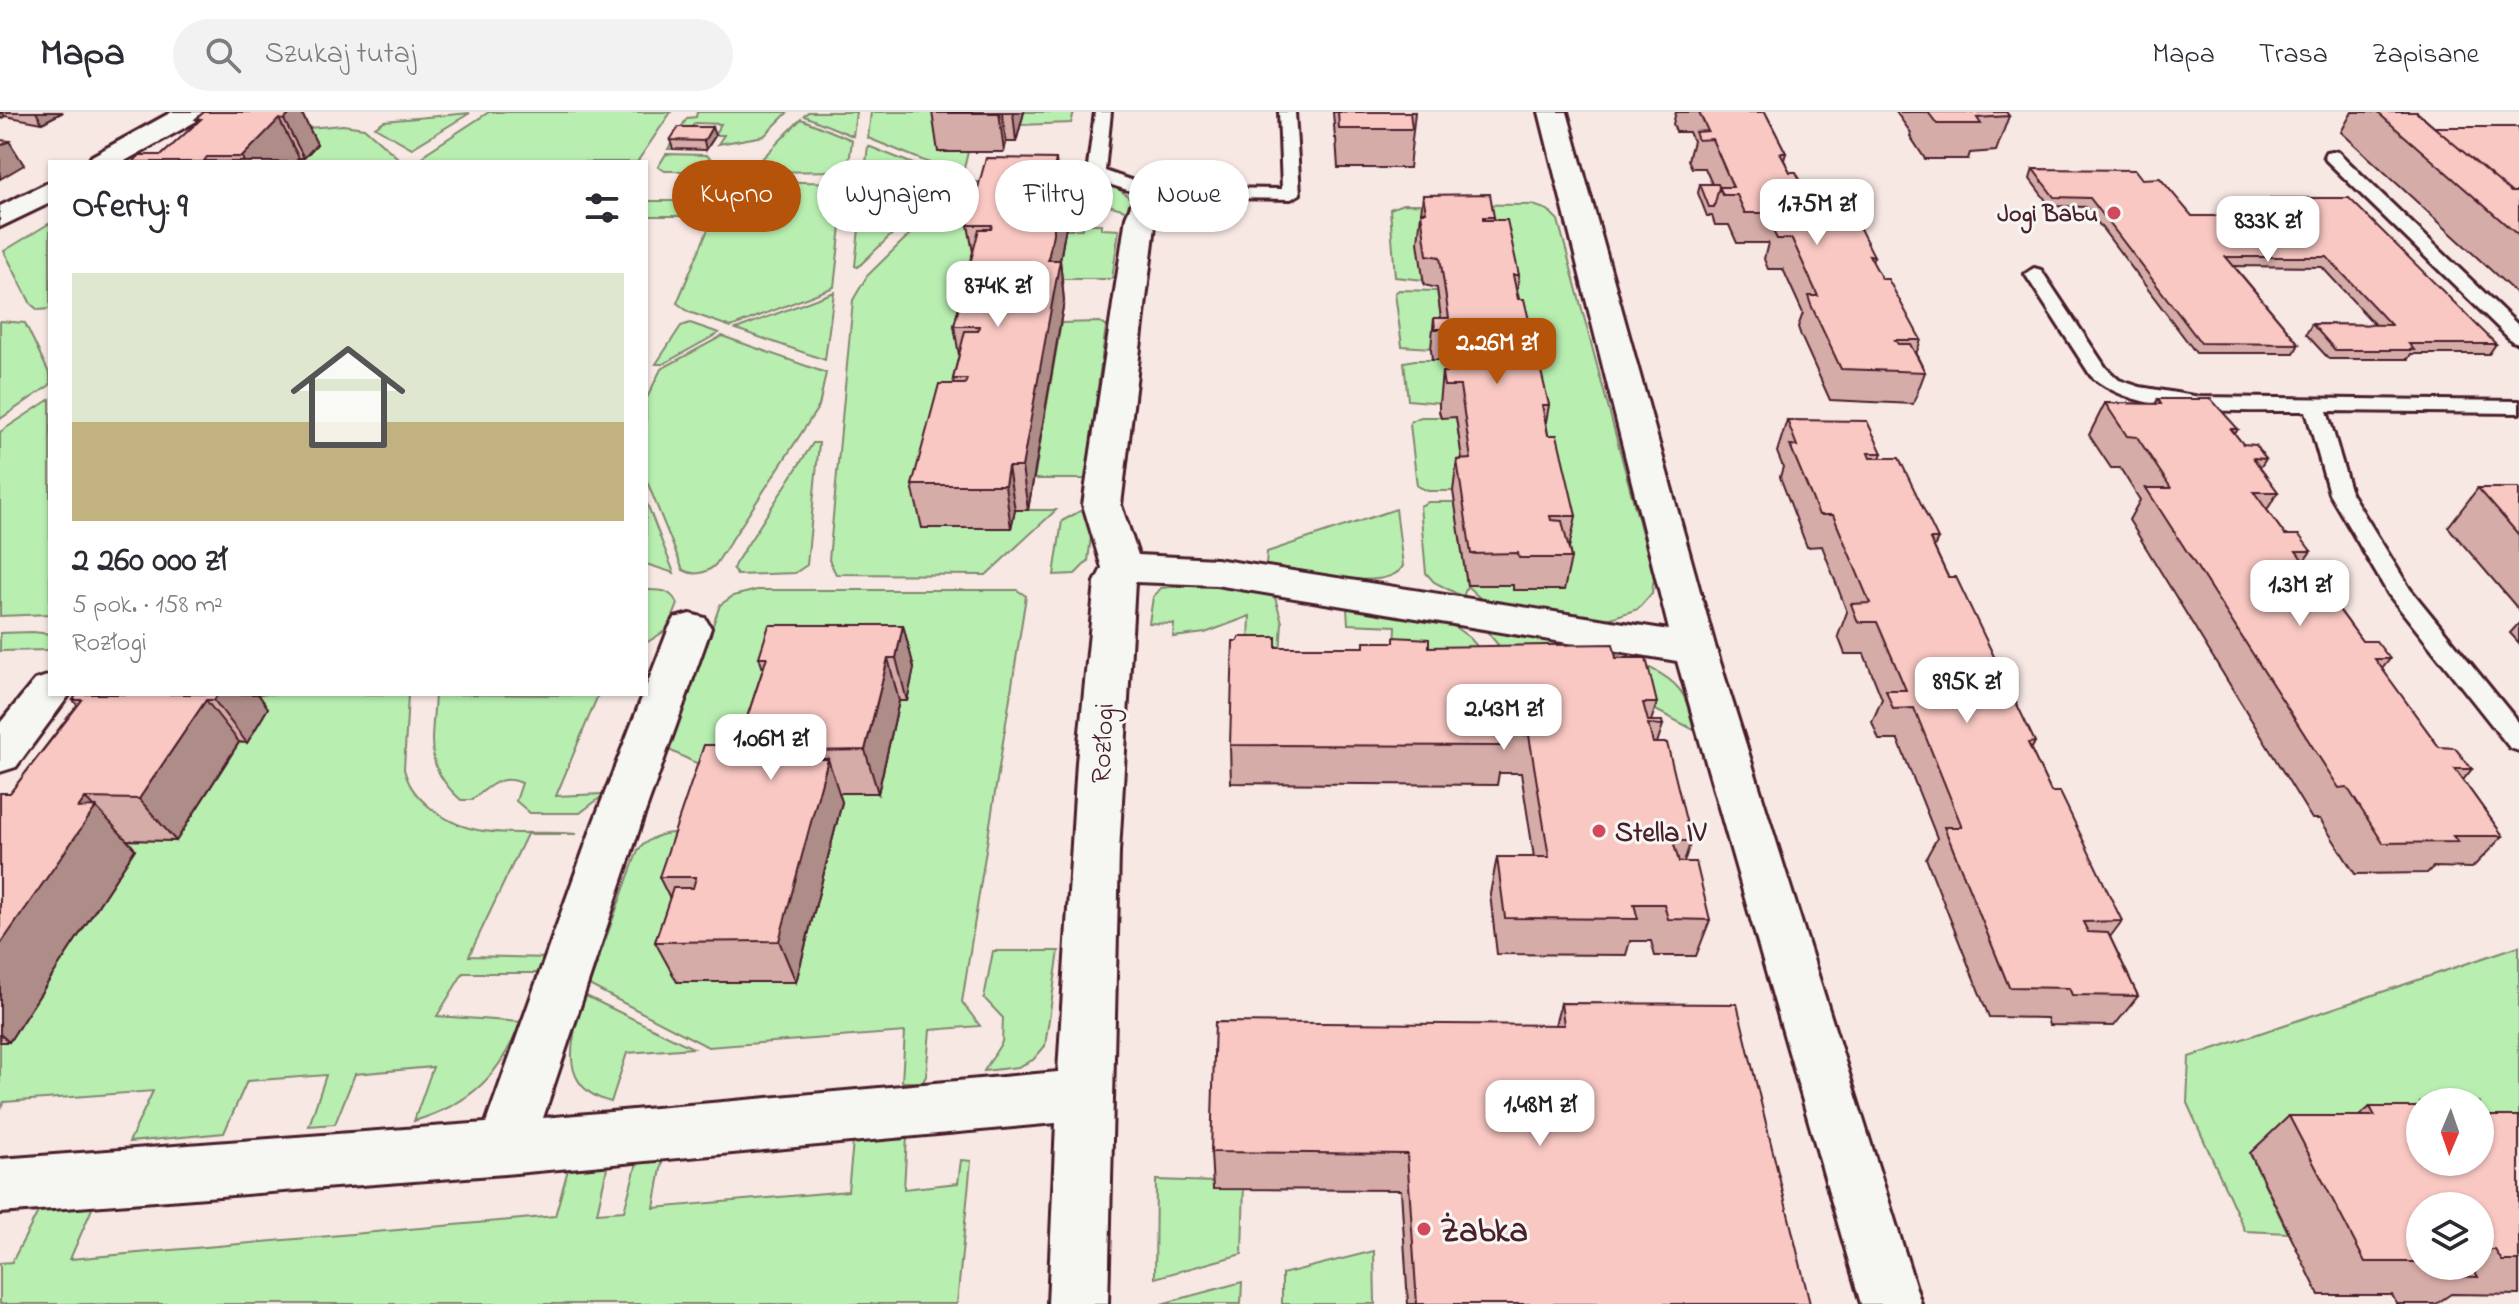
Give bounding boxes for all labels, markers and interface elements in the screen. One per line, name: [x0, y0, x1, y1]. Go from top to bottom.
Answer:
search box: [173, 19, 733, 91]
text: Mapa: [40, 27, 125, 83]
icon: search: [201, 33, 245, 77]
text: Szukaj tutaj: [265, 33, 416, 77]
text: Mapa: [2152, 35, 2215, 76]
text: Trasa: [2259, 35, 2328, 76]
text: Zapisane: [2372, 35, 2479, 76]
chip: Kupno: [672, 160, 801, 232]
chip: Wynajem: [817, 160, 979, 232]
chip: Filtry: [995, 160, 1113, 232]
chip: Nowe: [1129, 160, 1249, 232]
pin: 1.75M zł: [1734, 179, 1900, 247]
text: Oferty: 9: [72, 183, 188, 233]
icon: filters: [580, 186, 624, 230]
text: 1.75M zł: [1778, 186, 1856, 224]
pin: 833K zł: [2194, 196, 2342, 264]
place label: Jogi Babu: [1997, 198, 2098, 234]
text: 833K zł: [2234, 203, 2302, 241]
marker: Jogi Babu: [2105, 204, 2123, 222]
pin: 874K zł: [924, 261, 1072, 329]
text: 874K zł: [964, 268, 1032, 306]
pin: 2.26M zł: [1414, 318, 1580, 386]
icon: home: [276, 325, 420, 469]
text: 2.26M zł: [1456, 325, 1538, 363]
text: 2 260 000 zł: [72, 537, 227, 587]
pin: 1.3M zł: [2226, 560, 2374, 628]
text: 1.3M zł: [2268, 567, 2332, 605]
text: 5 pok. · 158 m²: [72, 587, 223, 625]
text: Rozłogi: [72, 625, 147, 663]
pin: 895K zł: [1893, 657, 2041, 725]
text: 895K zł: [1933, 664, 2001, 702]
pin: 2.43M zł: [1421, 684, 1587, 752]
text: 2.43M zł: [1465, 691, 1543, 729]
street label: Rozłogi: [1082, 702, 1127, 784]
pin: 1.06M zł: [688, 714, 854, 782]
text: 1.06M zł: [733, 721, 809, 759]
place label: Stella IV: [1615, 814, 1707, 855]
marker: Stella IV: [1590, 822, 1608, 840]
pin: 1.48M zł: [1457, 1080, 1623, 1148]
text: 1.48M zł: [1503, 1087, 1577, 1125]
north arrow: [2406, 1088, 2494, 1176]
map controls: [2406, 1088, 2494, 1280]
button: layers: [2406, 1192, 2494, 1280]
place label: Żabka: [1440, 1208, 1528, 1258]
marker: Żabka: [1415, 1220, 1433, 1238]

